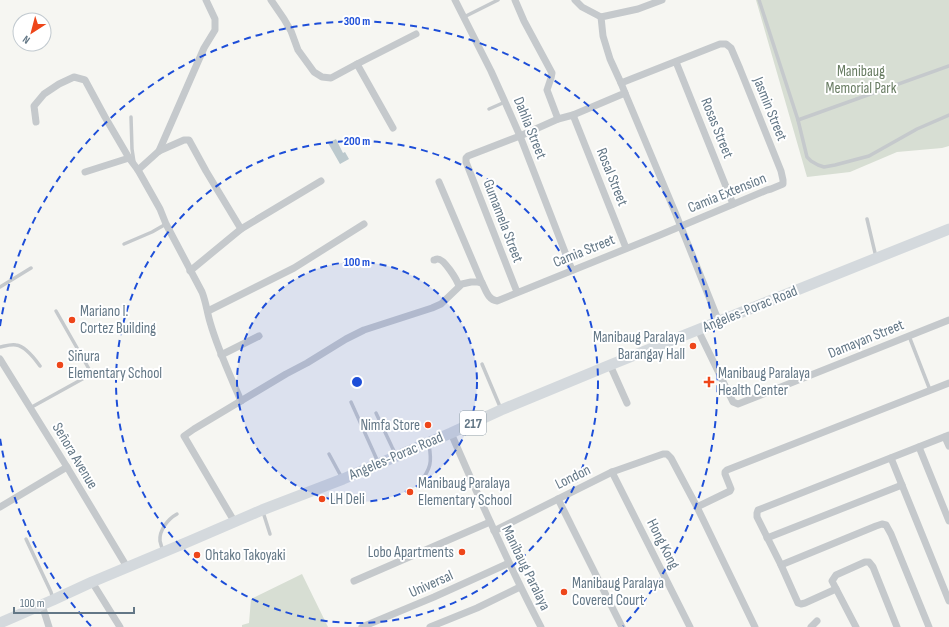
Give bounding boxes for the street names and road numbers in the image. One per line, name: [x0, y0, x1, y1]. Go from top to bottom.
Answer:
street label: Jasmin Street: [748, 73, 792, 144]
street label: Dahlia Street: [509, 94, 551, 162]
street label: Rosas Street: [696, 95, 738, 161]
street label: Rosal Street: [592, 145, 632, 209]
street label: Camia Extension: [685, 169, 769, 217]
street label: Gumamela Street: [478, 177, 528, 266]
street label: Camia Street: [550, 230, 618, 272]
street label: Angeles-Porac Road: [699, 281, 800, 337]
street label: Damayan Street: [825, 315, 907, 363]
road number: 217: [460, 411, 486, 435]
street label: Señora Avenue: [48, 419, 102, 493]
street label: Angeles-Porac Road: [345, 428, 446, 485]
street label: London: [552, 460, 594, 494]
street label: Hong Kong: [642, 516, 684, 572]
street label: Manibaug Paralaya: [497, 522, 555, 614]
street label: Universal: [406, 566, 456, 602]

